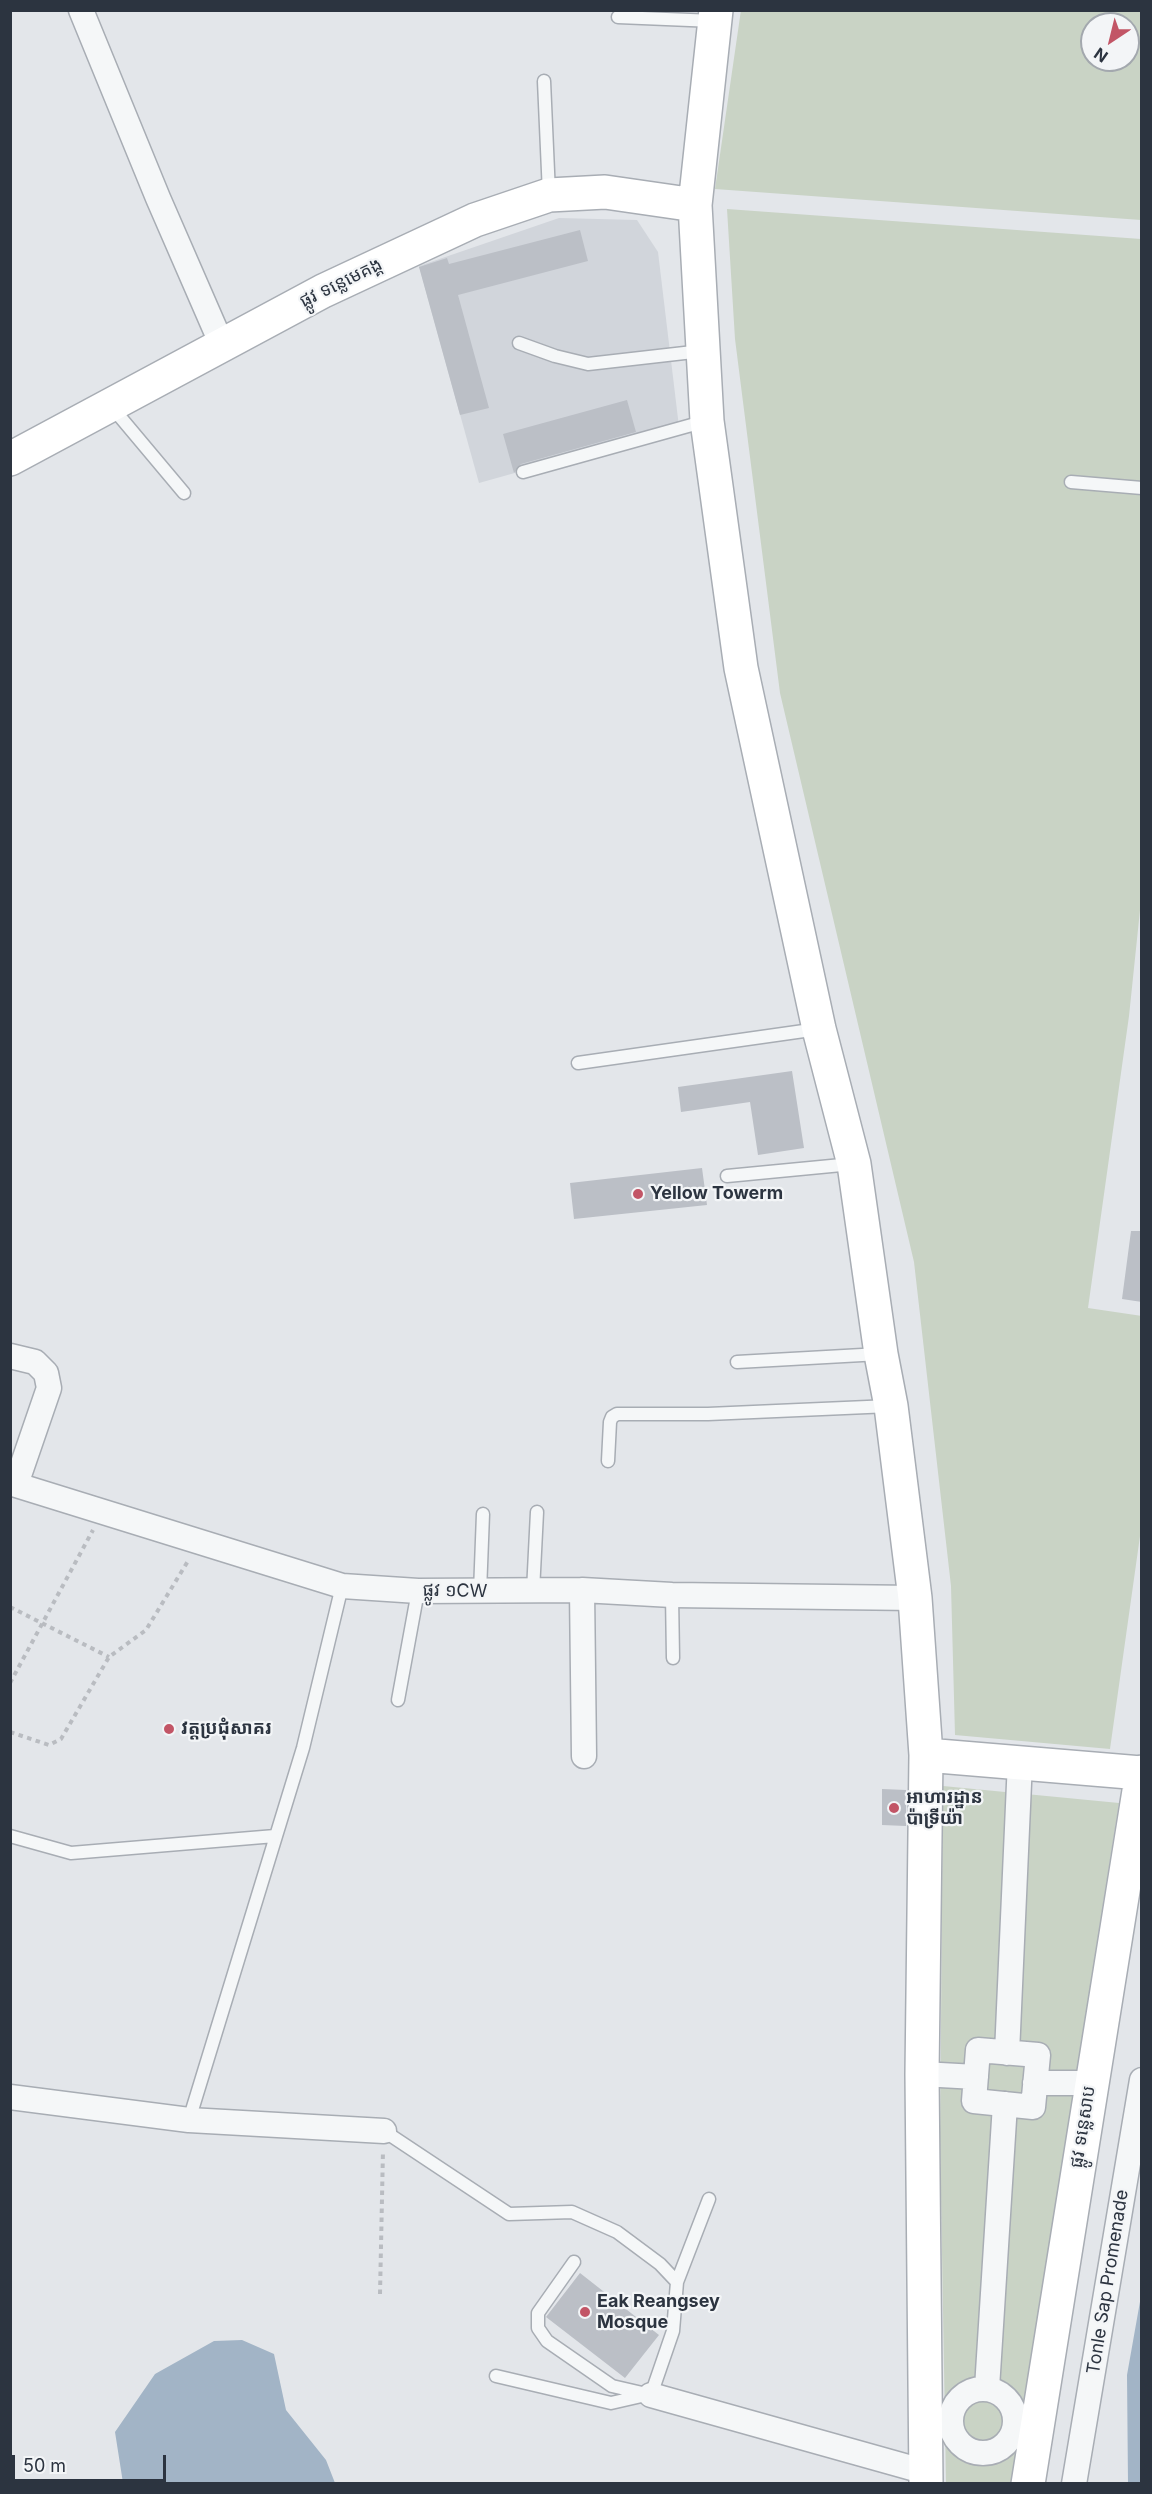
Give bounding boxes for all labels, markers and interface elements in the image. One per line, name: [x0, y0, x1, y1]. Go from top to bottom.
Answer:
north arrow: [1080, 12, 1140, 72]
text: N: [1090, 43, 1112, 67]
street label: ផ្លូវ ទន្លេមេគង្គ: [296, 254, 386, 312]
place label: Yellow Towerm: [650, 1183, 783, 1205]
marker: Yellow Towerm: [631, 1187, 645, 1201]
street label: ផ្លូវ ១CW: [422, 1580, 488, 1602]
place label: វត្តប្រជុំសាគរ: [181, 1718, 271, 1740]
marker: វត្តប្រជុំសាគរ: [162, 1722, 176, 1736]
place label: អាហារដ្ឋាន ប៉ាទ្រីយ៉ា: [906, 1787, 983, 1830]
marker: អាហារដ្ឋាន ប៉ាទ្រីយ៉ា: [887, 1801, 901, 1815]
street label: ផ្លូវ ទន្លេសាប: [1066, 2084, 1100, 2170]
street label: Tonle Sap Promenade: [1083, 2188, 1133, 2376]
place label: Eak Reangsey Mosque: [597, 2291, 720, 2334]
marker: Eak Reangsey Mosque: [578, 2305, 592, 2319]
scale bar: [15, 2443, 170, 2481]
text: 50 m: [23, 2455, 66, 2476]

